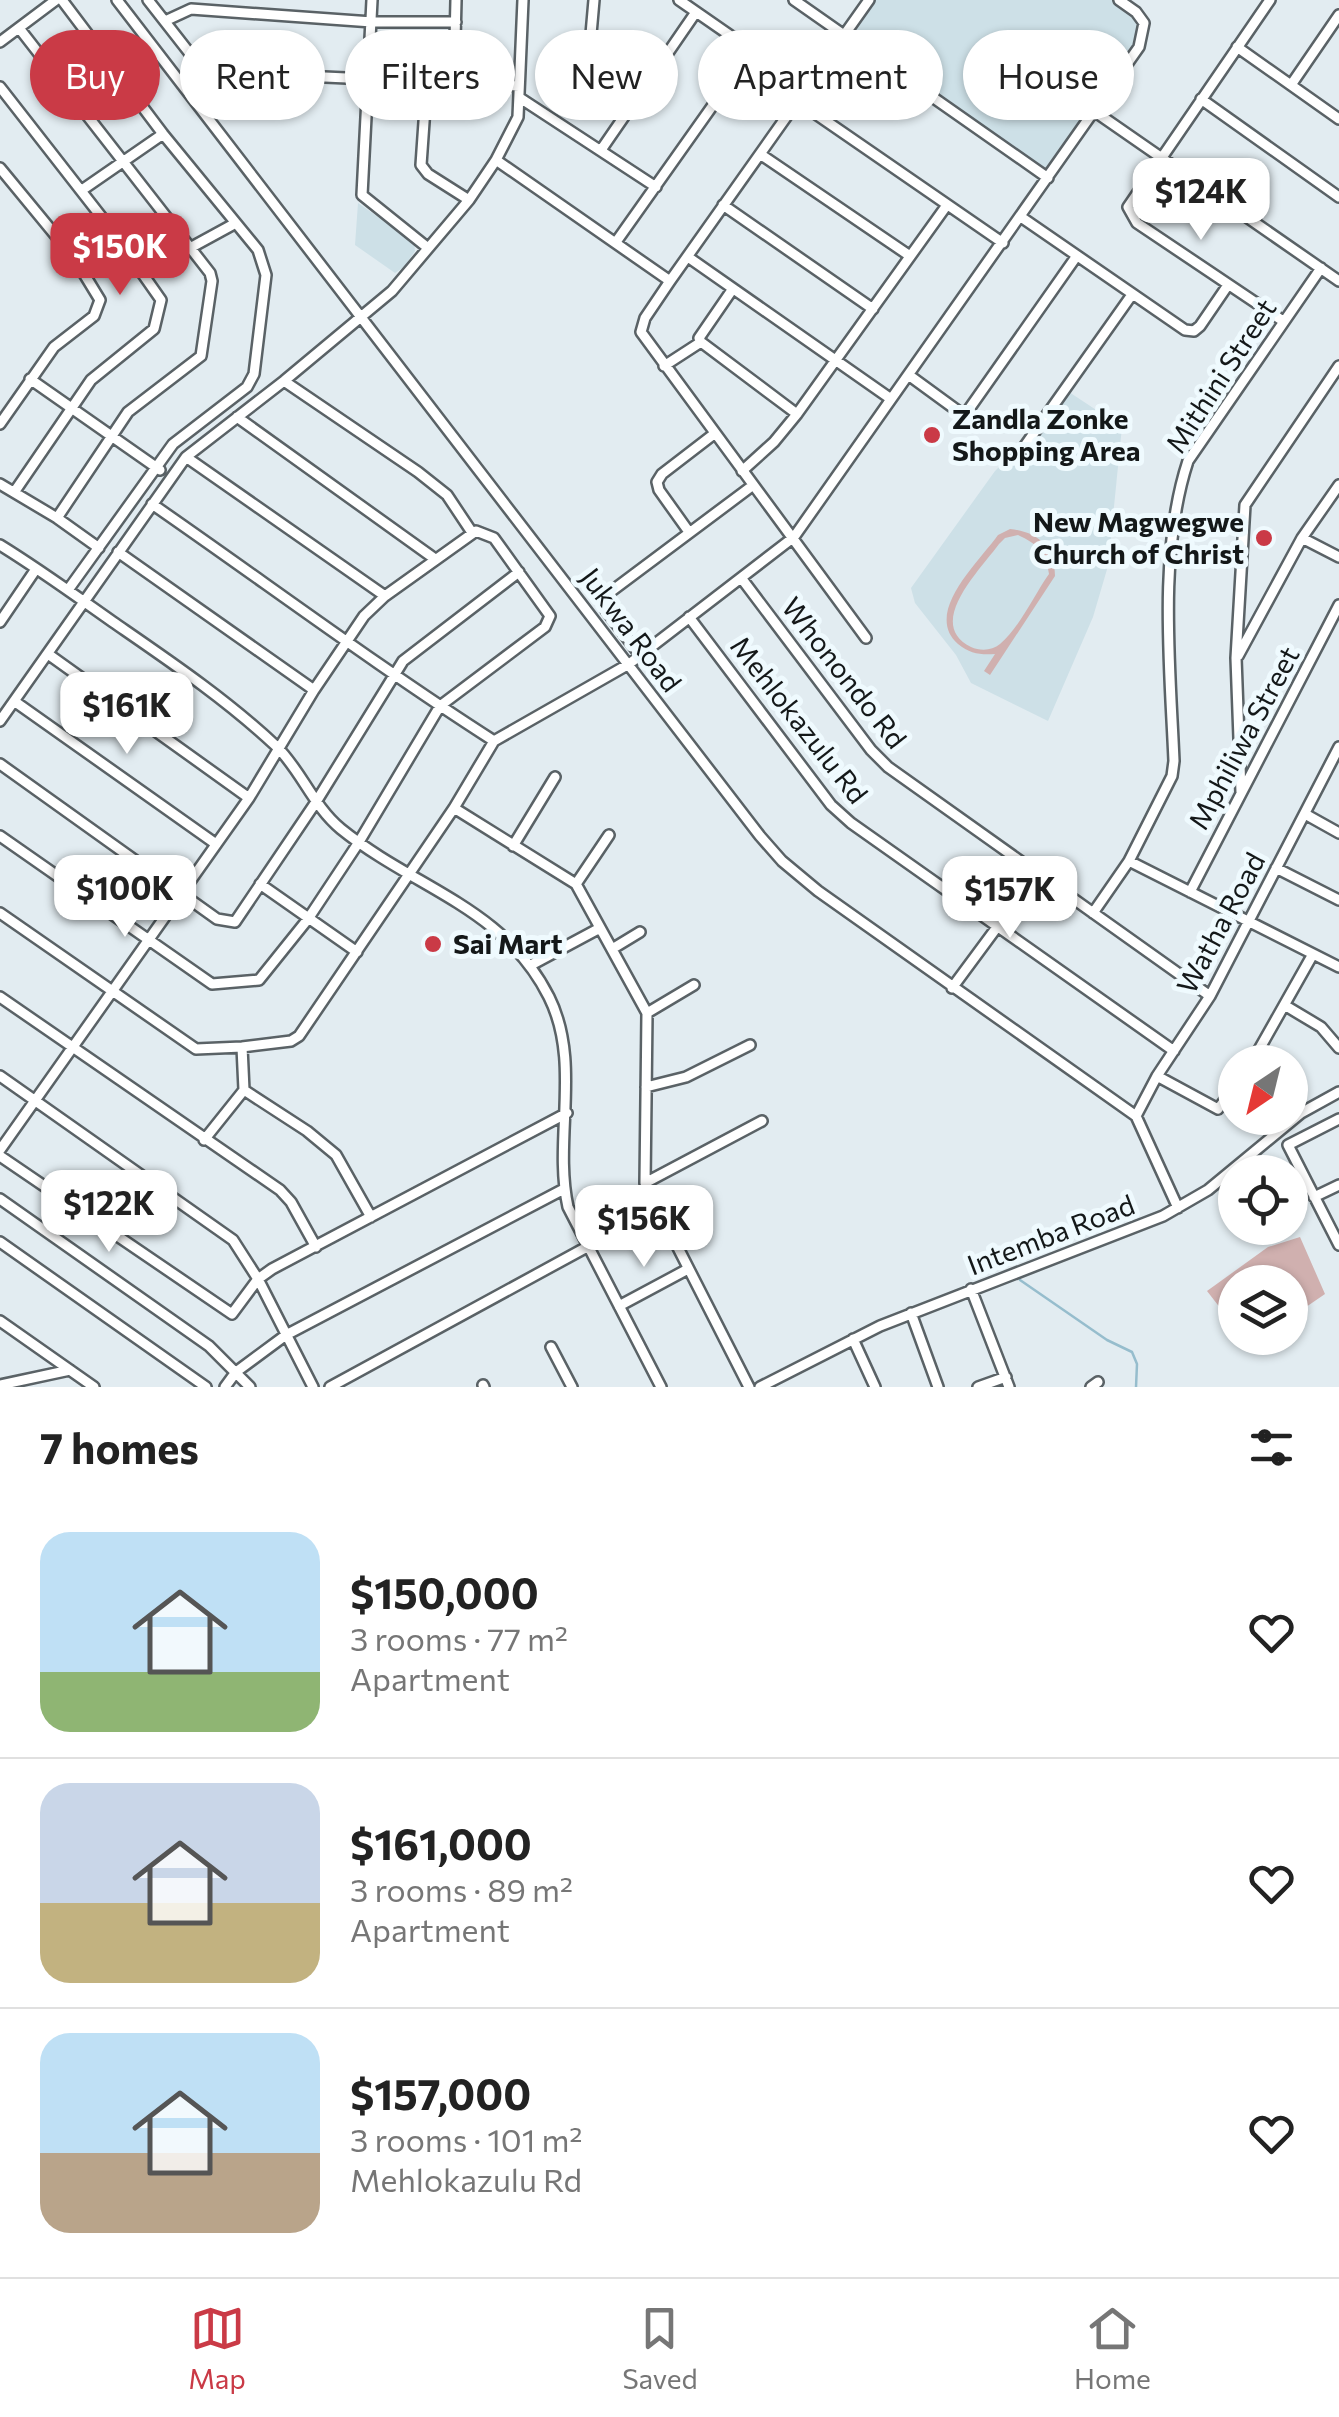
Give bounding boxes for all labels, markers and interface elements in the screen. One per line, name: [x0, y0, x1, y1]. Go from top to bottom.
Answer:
chip: Buy: [30, 30, 160, 120]
chip: Rent: [180, 30, 325, 120]
chip: Filters: [345, 30, 515, 120]
chip: New: [535, 30, 678, 120]
chip: Apartment: [698, 30, 943, 120]
chip: House: [963, 30, 1134, 120]
pin: $124K: [1131, 158, 1271, 243]
text: $124K: [1155, 170, 1247, 210]
pin: $150K: [50, 213, 190, 298]
text: $150K: [72, 225, 168, 265]
street label: Mithini Street: [1158, 292, 1282, 459]
place label: Zandla Zonke Shopping Area: [952, 401, 1140, 467]
marker: Zandla Zonke Shopping Area: [921, 424, 943, 446]
place label: New Magwegwe Church of Christ: [1033, 504, 1244, 570]
marker: New Magwegwe Church of Christ: [1253, 527, 1275, 549]
street label: Jukwa Road: [574, 561, 689, 698]
street label: Whonondo Rd: [775, 590, 914, 755]
street label: Mehlokazulu Rd: [724, 629, 876, 810]
street label: Mphiliwa Street: [1181, 640, 1306, 835]
pin: $161K: [57, 672, 197, 757]
text: $161K: [82, 684, 172, 724]
street label: Watha Road: [1169, 846, 1271, 999]
pin: $100K: [55, 855, 195, 940]
pin: $157K: [940, 856, 1080, 941]
text: $100K: [76, 867, 174, 907]
text: $157K: [964, 868, 1056, 908]
place label: Sai Mart: [453, 926, 563, 960]
marker: Sai Mart: [422, 933, 444, 955]
north arrow: [1218, 1045, 1308, 1135]
map controls: [1218, 1045, 1308, 1355]
button: locate: [1218, 1155, 1308, 1245]
pin: $122K: [39, 1170, 179, 1255]
text: $122K: [63, 1182, 155, 1222]
pin: $156K: [574, 1185, 714, 1270]
street label: Intemba Road: [962, 1187, 1139, 1282]
text: $156K: [597, 1197, 691, 1237]
button: layers: [1218, 1265, 1308, 1355]
icon: filters: [1244, 1420, 1299, 1475]
text: 7 homes: [40, 1421, 199, 1473]
text: $150,000: [350, 1566, 539, 1618]
icon: home: [120, 1572, 240, 1692]
icon: heart: [1244, 1605, 1299, 1660]
text: 3 rooms · 77 m²: [350, 1618, 568, 1658]
text: Apartment: [350, 1658, 510, 1698]
text: $161,000: [350, 1817, 532, 1869]
icon: home: [120, 1823, 240, 1943]
icon: heart: [1244, 1856, 1299, 1911]
text: 3 rooms · 89 m²: [350, 1869, 573, 1909]
text: Apartment: [350, 1909, 510, 1949]
text: $157,000: [350, 2067, 531, 2119]
icon: home: [120, 2073, 240, 2193]
icon: heart: [1244, 2106, 1299, 2161]
text: 3 rooms · 101 m²: [350, 2119, 582, 2159]
text: Mehlokazulu Rd: [350, 2159, 582, 2199]
tab: Map: [188, 2301, 246, 2395]
tab: Saved: [622, 2301, 698, 2395]
tab: Home: [1074, 2301, 1151, 2395]

